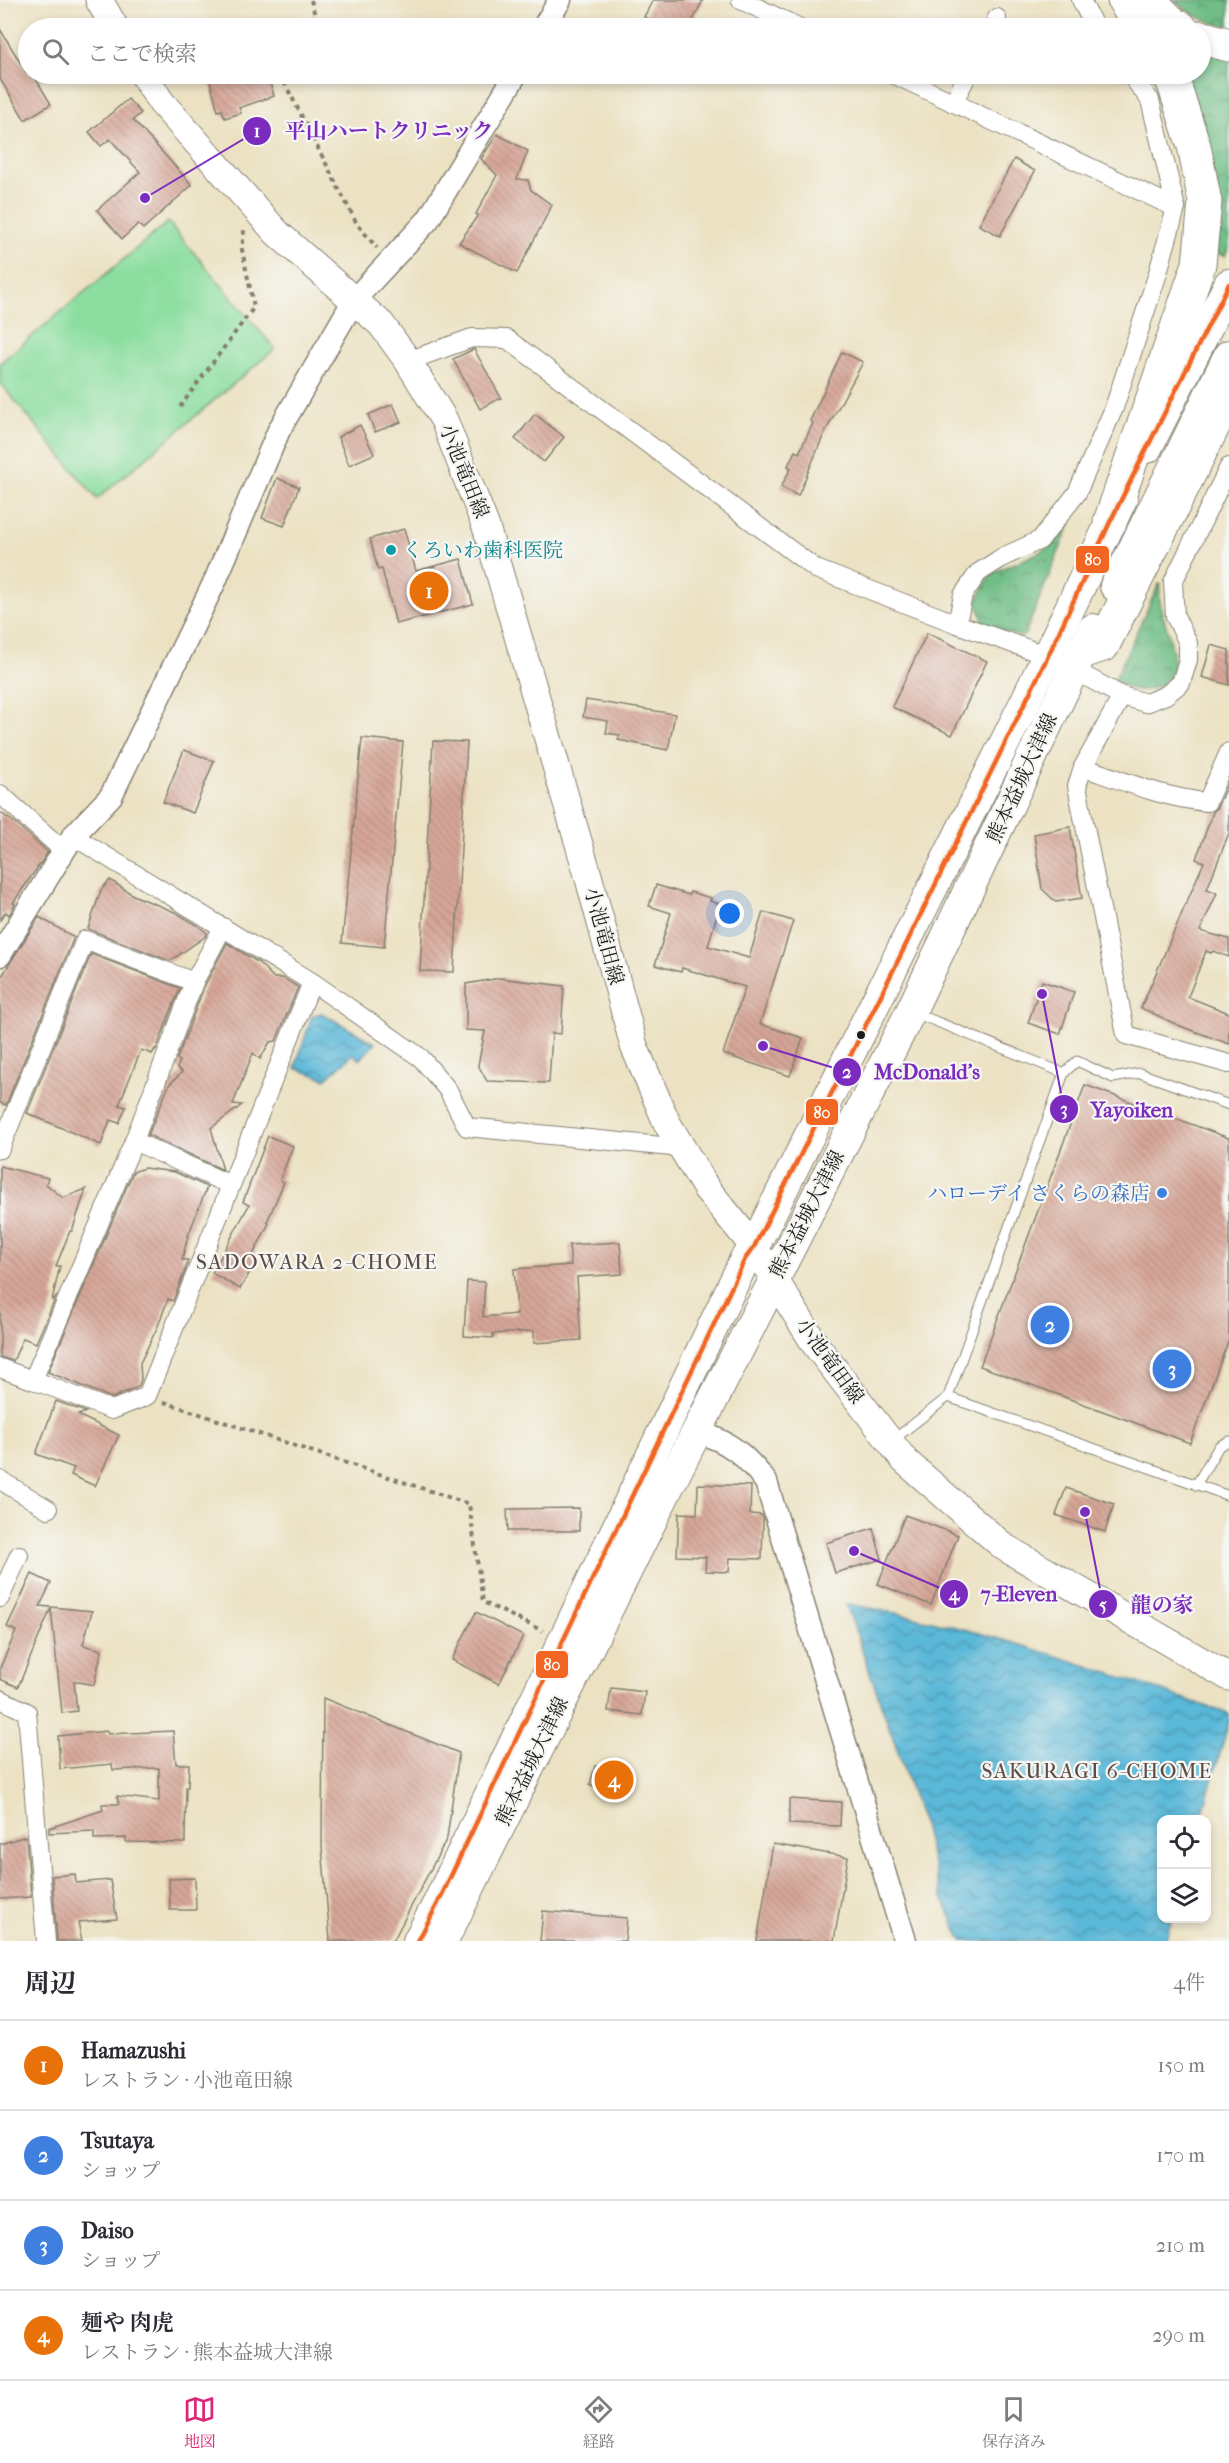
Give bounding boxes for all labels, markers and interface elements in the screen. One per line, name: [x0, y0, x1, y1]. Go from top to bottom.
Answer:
search box: [18, 18, 1211, 84]
icon: search: [39, 35, 72, 68]
text: ここで検索: [87, 41, 197, 67]
callout: 平山ハートクリニック: [242, 111, 506, 150]
text: 平山ハートクリニック: [285, 119, 493, 143]
text: 1: [254, 121, 260, 142]
street label: 小池竜田線: [435, 420, 493, 522]
place label: くろいわ歯科医院: [403, 539, 563, 562]
marker: くろいわ歯科医院: [384, 543, 398, 557]
line badge: 80: [1075, 545, 1110, 574]
text: 80: [1085, 550, 1102, 569]
pin: 1: [410, 568, 448, 614]
street label: 熊本益城大津線: [982, 710, 1062, 846]
street label: 小池竜田線: [580, 885, 628, 987]
your location: [715, 899, 744, 928]
unlabelled marker: [855, 1029, 867, 1041]
callout: McDonald's: [832, 1052, 991, 1091]
text: McDonald's: [873, 1060, 980, 1084]
text: 2: [842, 1062, 852, 1083]
callout: Yayoiken: [1049, 1090, 1186, 1129]
line badge: 80: [805, 1098, 839, 1126]
text: Yayoiken: [1090, 1098, 1174, 1122]
text: 3: [1060, 1099, 1068, 1120]
text: 80: [814, 1103, 831, 1122]
street label: 熊本益城大津線: [765, 1146, 849, 1282]
place label: ハローデイ さくらの森店: [927, 1182, 1150, 1205]
marker: ハローデイ さくらの森店: [1155, 1186, 1169, 1200]
district label: SADOWARA 2-CHOME: [196, 1250, 438, 1274]
pin: 2: [1030, 1302, 1070, 1348]
street label: 小池竜田線: [791, 1314, 869, 1408]
pin: 3: [1152, 1346, 1192, 1392]
callout: 7-Eleven: [939, 1574, 1070, 1613]
text: 7-Eleven: [980, 1582, 1058, 1606]
text: 4: [948, 1584, 961, 1605]
callout: 龍の家: [1088, 1585, 1205, 1624]
text: 龍の家: [1131, 1593, 1194, 1617]
text: 5: [1099, 1595, 1107, 1616]
line badge: 80: [535, 1650, 569, 1679]
text: 80: [544, 1655, 561, 1674]
street label: 熊本益城大津線: [491, 1693, 573, 1829]
pin: 4: [594, 1758, 634, 1802]
district label: SAKURAGI 6-CHOME: [981, 1759, 1213, 1783]
map controls: [1157, 1815, 1211, 1923]
button: locate: [1157, 1815, 1211, 1869]
button: layers: [1157, 1869, 1211, 1923]
text: 周辺: [24, 1968, 76, 1999]
text: 4件: [1173, 1971, 1205, 1994]
text: Hamazushi: [81, 2038, 186, 2064]
text: 1: [40, 2054, 47, 2077]
text: 150 m: [1157, 2054, 1205, 2077]
text: レストラン · 小池竜田線: [81, 2069, 293, 2092]
text: Tsutaya: [81, 2128, 154, 2154]
text: 2: [38, 2144, 49, 2167]
text: 170 m: [1156, 2144, 1205, 2167]
text: ショップ: [81, 2159, 161, 2182]
text: Daiso: [81, 2218, 134, 2244]
text: 3: [39, 2234, 48, 2257]
text: 210 m: [1156, 2234, 1205, 2257]
text: ショップ: [81, 2249, 161, 2272]
text: 麺や 肉虎: [81, 2310, 174, 2336]
text: 4: [38, 2324, 49, 2347]
text: 290 m: [1152, 2324, 1205, 2347]
text: レストラン · 熊本益城大津線: [81, 2341, 333, 2364]
tab: 地図: [183, 2393, 216, 2452]
tab: 経路: [582, 2393, 615, 2452]
tab: 保存済み: [982, 2393, 1046, 2452]

